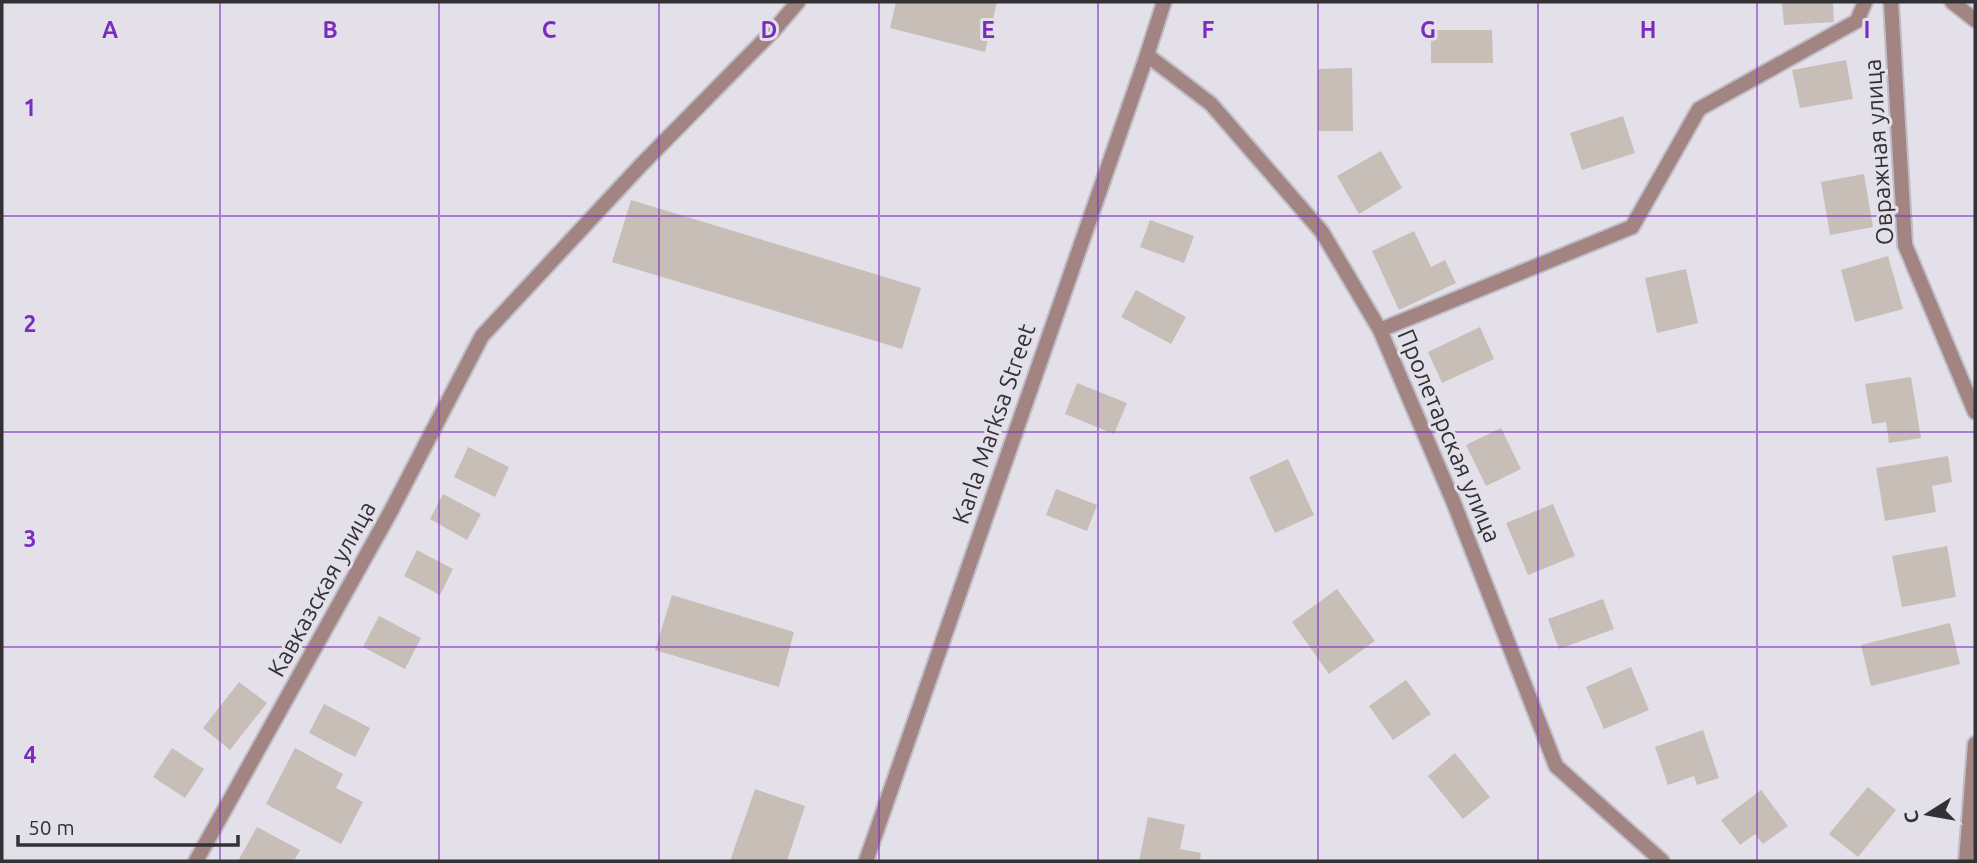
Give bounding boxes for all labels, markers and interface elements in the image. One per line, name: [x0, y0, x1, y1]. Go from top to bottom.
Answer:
text: A: [102, 17, 118, 42]
text: B: [322, 17, 338, 42]
text: C: [542, 17, 557, 42]
text: D: [761, 17, 777, 42]
text: E: [981, 17, 995, 42]
text: F: [1202, 17, 1215, 42]
text: G: [1420, 17, 1436, 42]
text: H: [1640, 17, 1656, 42]
text: I: [1864, 17, 1870, 42]
street label: Овражная улица: [1859, 58, 1898, 246]
text: 1: [24, 95, 36, 120]
text: 2: [24, 311, 36, 336]
street label: Karla Marksa Street: [947, 320, 1041, 527]
street label: Пролетарская улица: [1392, 325, 1507, 546]
street label: Кавказская улица: [262, 496, 381, 681]
text: 3: [24, 526, 36, 551]
text: 4: [24, 742, 37, 767]
north arrow: [1893, 779, 1963, 849]
scale bar: [18, 804, 238, 848]
text: С: [1899, 809, 1923, 825]
text: 50 m: [28, 815, 75, 839]

